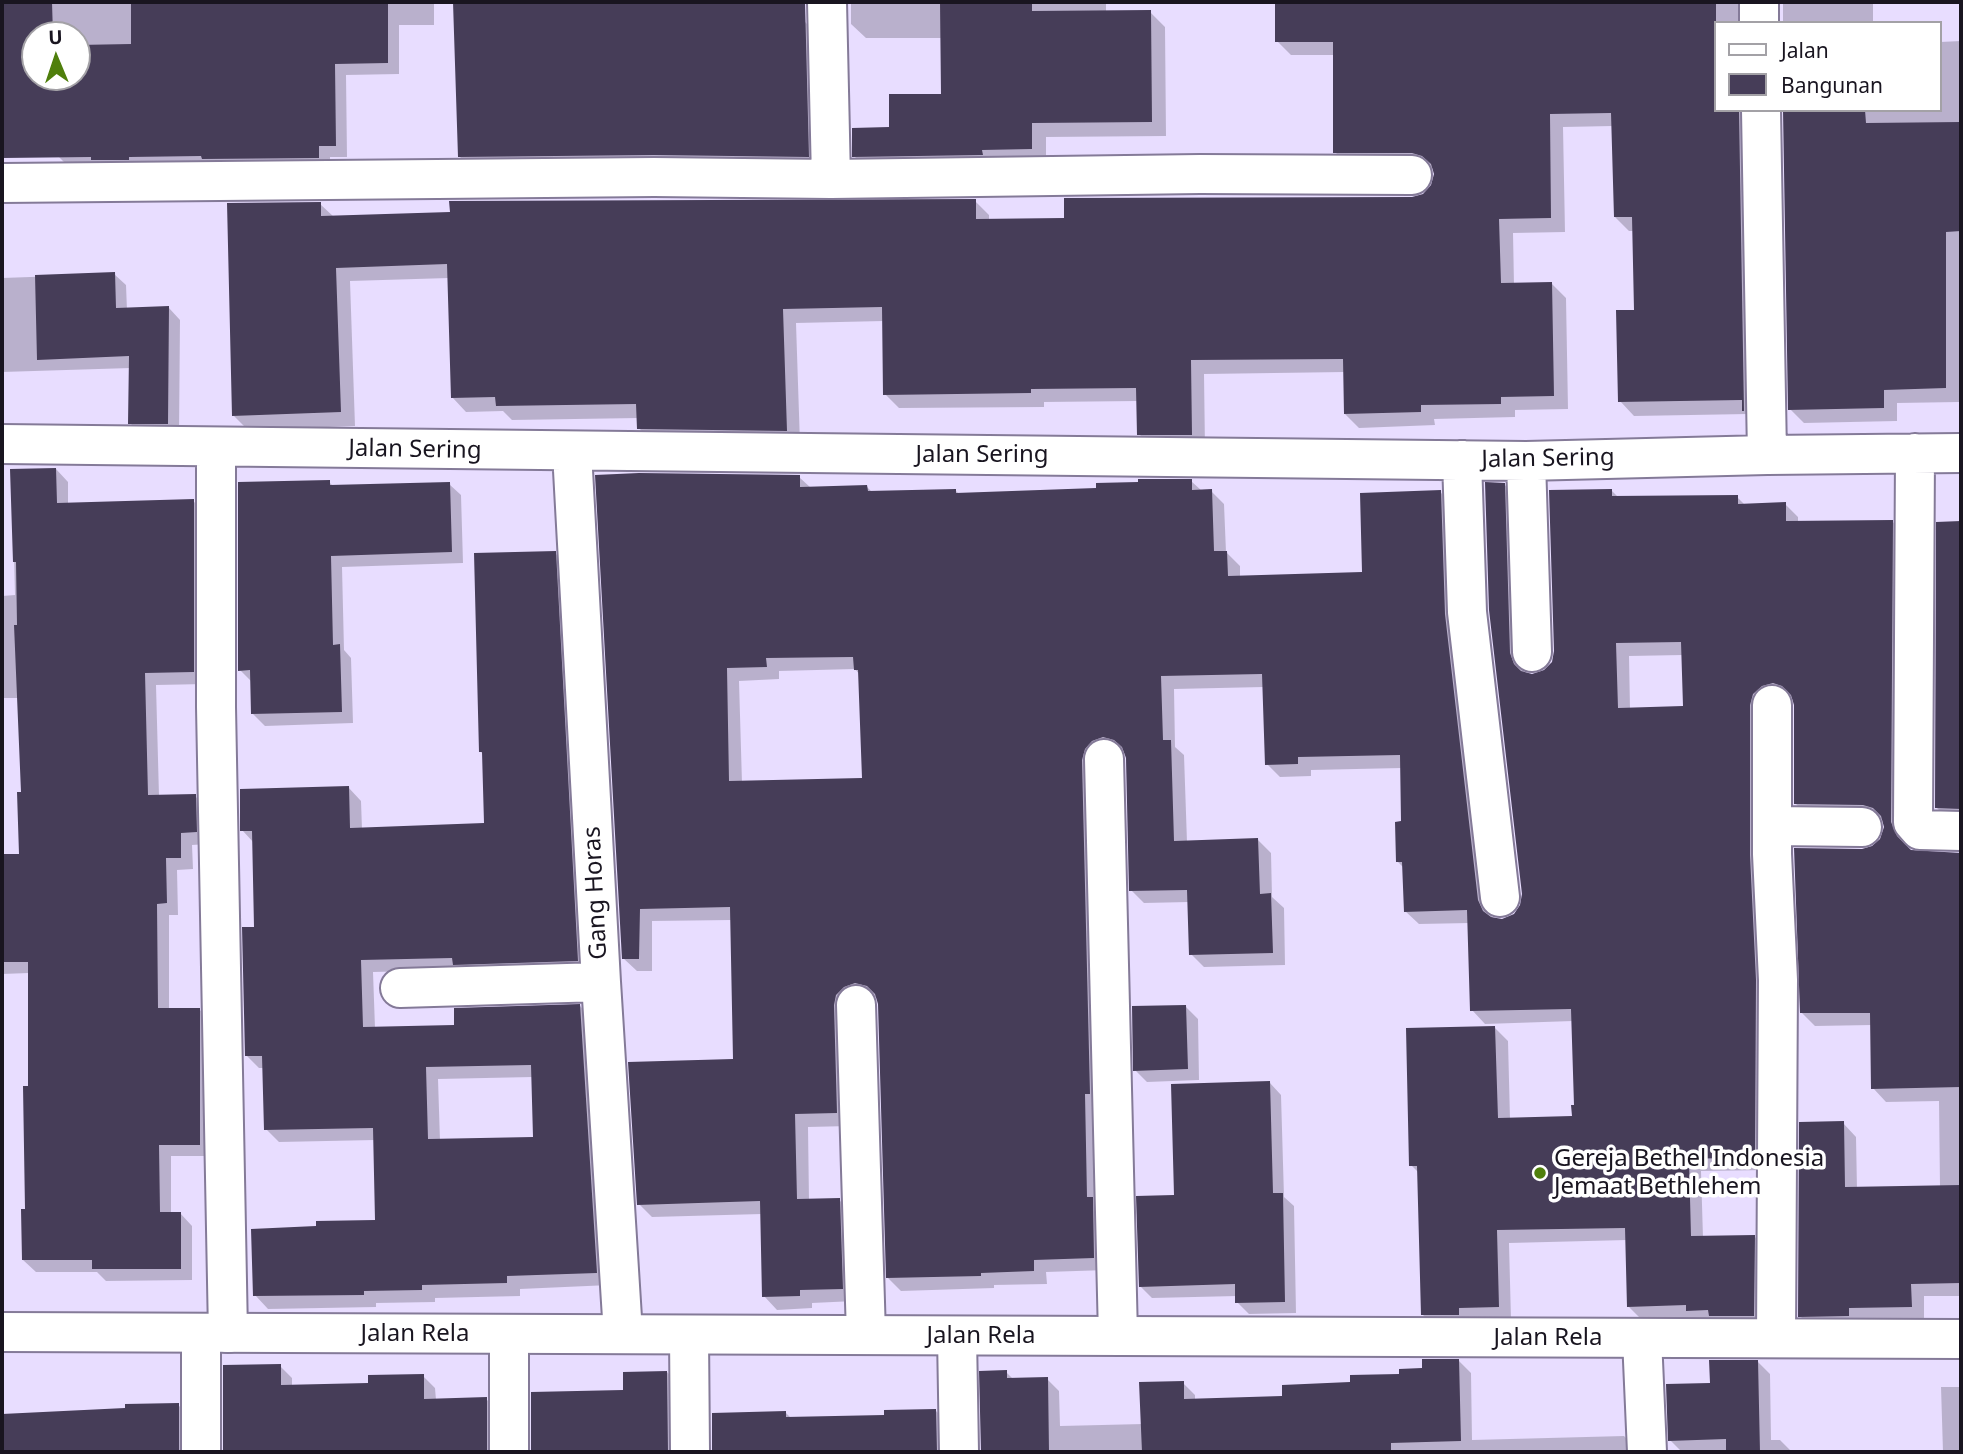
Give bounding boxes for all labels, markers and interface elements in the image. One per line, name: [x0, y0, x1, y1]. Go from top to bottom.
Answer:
north arrow: [21, 21, 91, 91]
legend: [1714, 21, 1942, 112]
text: U: [48, 24, 63, 50]
text: Jalan: [1781, 36, 1829, 64]
text: Bangunan: [1781, 71, 1883, 99]
street label: Jalan Sering: [348, 434, 482, 466]
street label: Jalan Sering: [915, 441, 1049, 469]
street label: Jalan Sering: [1481, 443, 1615, 475]
street label: Gang Horas: [578, 826, 614, 960]
place label: Gereja Bethel Indonesia Jemaat Bethlehem: [1554, 1145, 1824, 1201]
marker: Gereja Bethel Indonesia Jemaat Bethlehem: [1532, 1165, 1548, 1181]
street label: Jalan Rela: [361, 1320, 469, 1348]
street label: Jalan Rela: [927, 1322, 1035, 1350]
street label: Jalan Rela: [1494, 1324, 1602, 1352]

